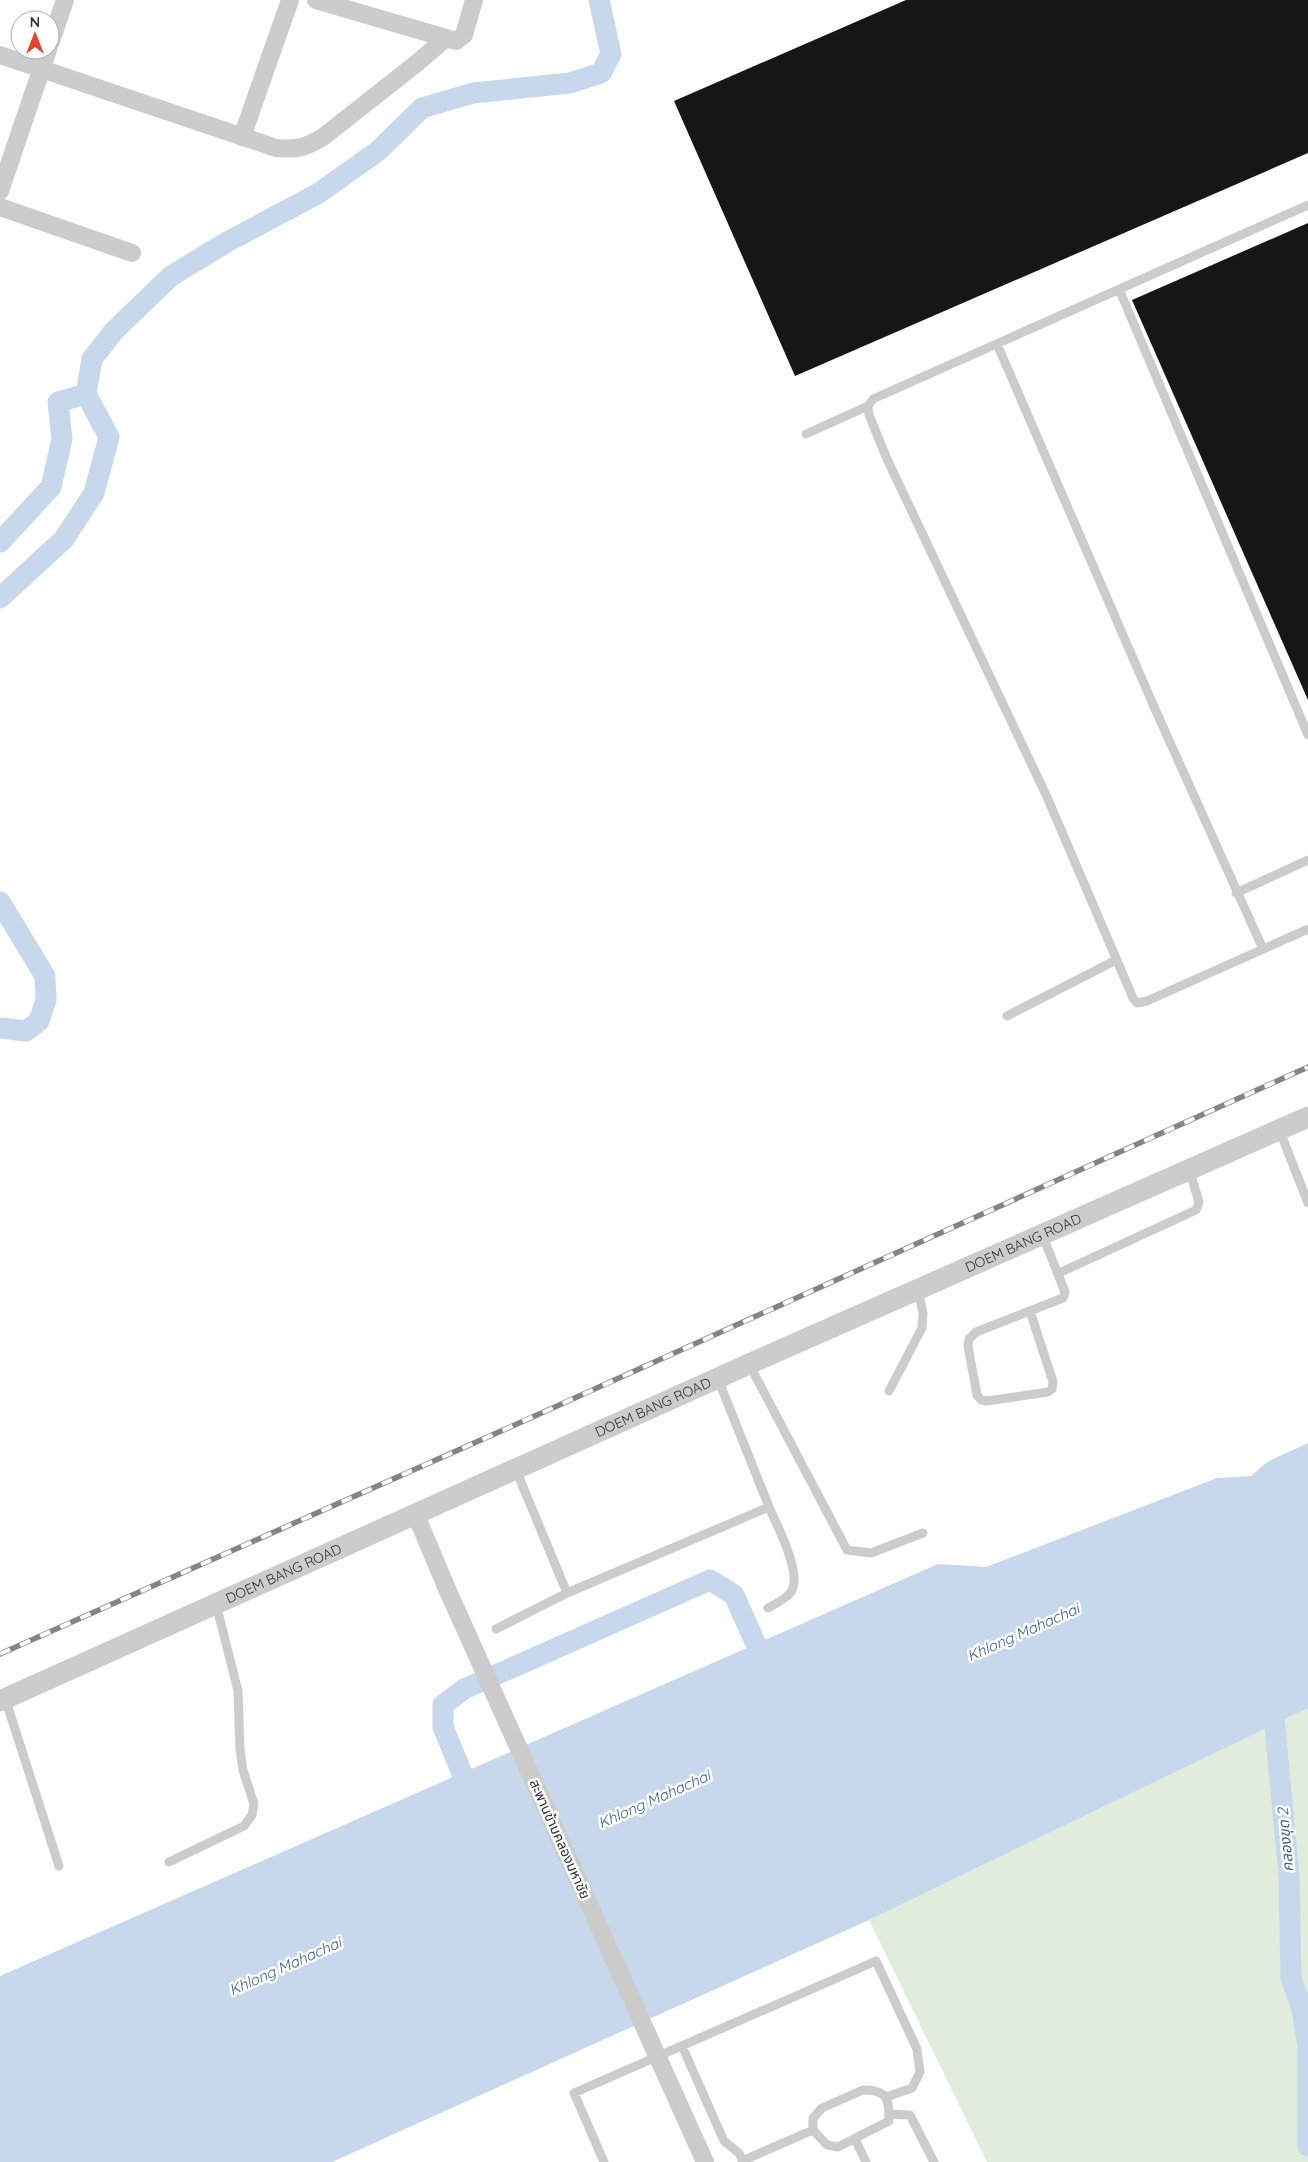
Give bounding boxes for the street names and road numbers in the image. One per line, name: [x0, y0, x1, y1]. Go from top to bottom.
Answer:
street label: DOEM BANG ROAD: [962, 1209, 1084, 1276]
street label: DOEM BANG ROAD: [592, 1373, 714, 1441]
street label: DOEM BANG ROAD: [223, 1540, 344, 1607]
street label: สะพานข้ามคลองมหาชัย: [525, 1776, 595, 1902]

